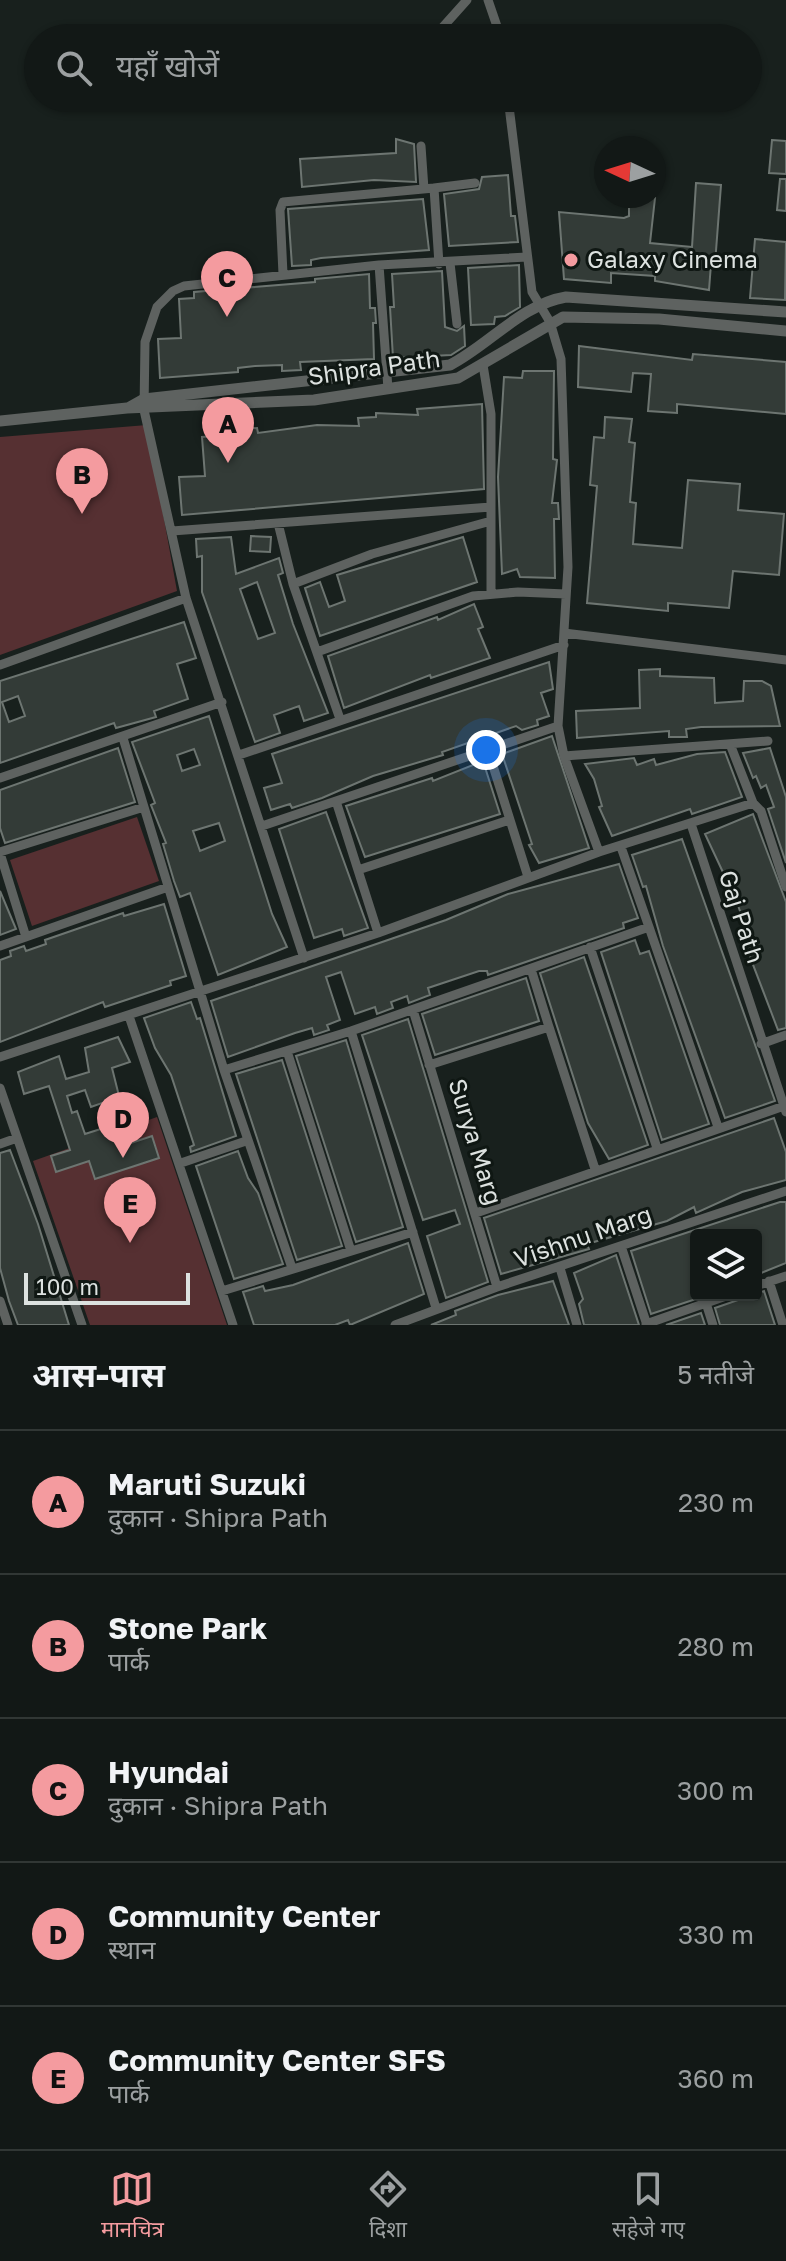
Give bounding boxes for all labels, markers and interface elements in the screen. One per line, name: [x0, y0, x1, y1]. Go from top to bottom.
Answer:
search box: [24, 24, 762, 112]
icon: search: [52, 46, 96, 90]
text: यहाँ खोजें: [116, 48, 219, 84]
north arrow: [594, 136, 666, 208]
place label: Galaxy Cinema: [587, 244, 758, 273]
pin: C: [201, 251, 253, 317]
marker: Galaxy Cinema: [562, 251, 580, 269]
street label: Shipra Path: [306, 343, 442, 390]
pin: A: [202, 397, 254, 463]
pin: B: [56, 448, 108, 514]
your location: [466, 730, 506, 770]
street label: Gaj Path: [714, 866, 771, 967]
street label: Surya Marg: [444, 1075, 509, 1208]
pin: D: [97, 1092, 149, 1158]
pin: E: [104, 1177, 156, 1243]
street label: Vishnu Marg: [510, 1199, 655, 1273]
map controls: [690, 1229, 762, 1301]
button: layers: [690, 1229, 762, 1301]
scale bar: [24, 1269, 190, 1305]
text: 100 m: [36, 1273, 99, 1300]
text: आस-पास: [32, 1354, 165, 1394]
text: 5 नतीजे: [677, 1359, 754, 1390]
text: Maruti Suzuki: [108, 1466, 306, 1502]
text: A: [49, 1487, 67, 1518]
text: 230 m: [678, 1487, 754, 1518]
text: दुकान · Shipra Path: [108, 1502, 328, 1533]
text: Stone Park: [108, 1610, 267, 1646]
text: B: [49, 1631, 67, 1662]
text: 280 m: [677, 1631, 754, 1662]
text: पार्क: [108, 1646, 149, 1677]
text: Hyundai: [108, 1754, 229, 1790]
text: C: [49, 1775, 67, 1806]
text: 300 m: [677, 1775, 754, 1806]
text: दुकान · Shipra Path: [108, 1790, 328, 1821]
text: Community Center: [108, 1898, 380, 1934]
text: D: [49, 1919, 67, 1950]
text: 330 m: [678, 1919, 754, 1950]
text: स्थान: [108, 1934, 155, 1965]
text: Community Center SFS: [108, 2042, 446, 2078]
text: E: [50, 2063, 66, 2094]
text: 360 m: [677, 2063, 754, 2094]
text: पार्क: [108, 2078, 149, 2109]
tab: मानचित्र: [101, 2167, 164, 2246]
tab: दिशा: [366, 2167, 410, 2246]
tab: सहेजे गए: [612, 2167, 685, 2246]

